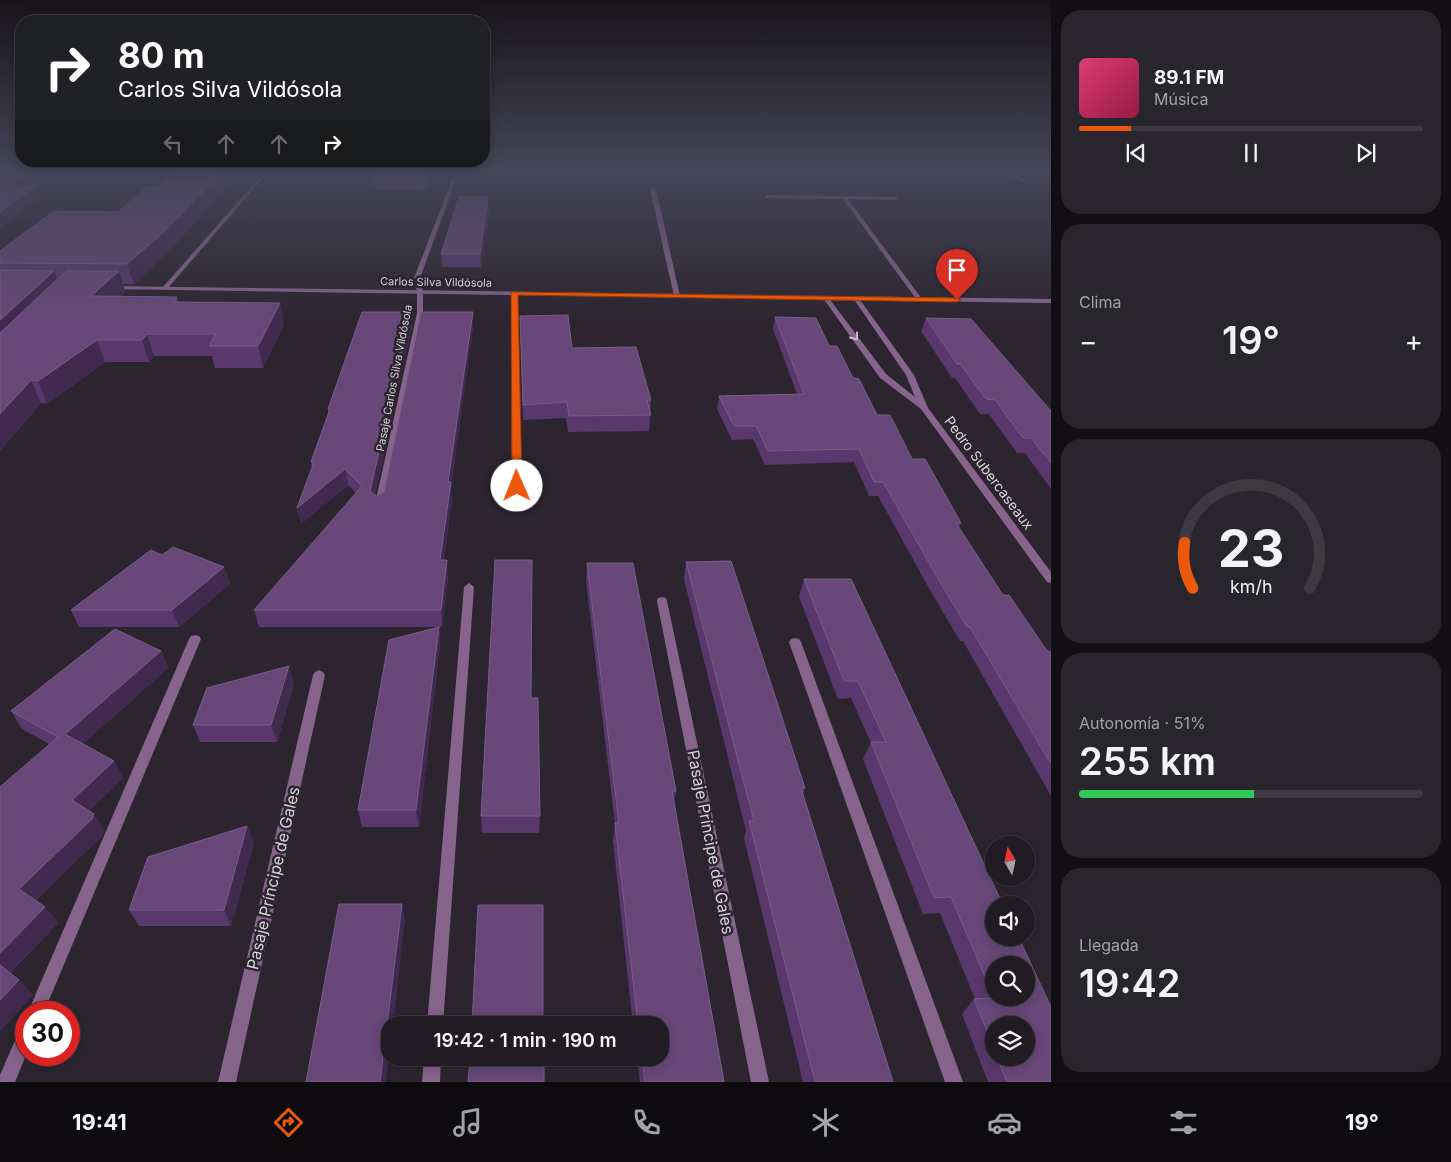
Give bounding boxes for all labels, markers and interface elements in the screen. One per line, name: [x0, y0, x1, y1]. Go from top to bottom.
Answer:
text: 80 m: [118, 34, 205, 76]
icon: right: [35, 35, 100, 100]
text: 89.1 FM: [1154, 66, 1224, 89]
text: Carlos Silva Vildósola: [118, 76, 342, 102]
text: Música: [1154, 89, 1209, 109]
icon: left: [159, 130, 187, 158]
icon: ahead: [212, 130, 240, 158]
icon: ahead: [265, 130, 293, 158]
icon: right: [318, 130, 346, 158]
icon: previous: [1122, 139, 1150, 167]
icon: pause: [1237, 139, 1265, 167]
icon: next: [1352, 139, 1380, 167]
pin: [936, 249, 978, 300]
icon: arrive: [943, 256, 971, 284]
street label: Carlos Silva Vildósola: [380, 274, 492, 290]
text: Clima: [1079, 292, 1121, 312]
street label: Pasaje Carlos Silva Vildósola: [373, 303, 415, 453]
text: 19°: [1222, 317, 1280, 363]
text: −: [1079, 324, 1098, 358]
text: +: [1404, 324, 1423, 358]
one-way arrow: [849, 331, 858, 341]
street label: Pedro Subercaseaux: [941, 413, 1038, 533]
position arrow: [490, 459, 542, 511]
text: 23: [1218, 517, 1284, 580]
text: km/h: [1230, 576, 1272, 597]
text: Autonomía · 51%: [1079, 713, 1206, 733]
text: 255 km: [1079, 738, 1216, 784]
street label: Pasaje Príncipe de Gales: [683, 748, 739, 936]
street label: Pasaje Príncipe de Gales: [242, 785, 304, 971]
north arrow: [985, 836, 1035, 886]
map controls: [985, 836, 1035, 1066]
button: sound: [985, 896, 1035, 946]
text: Llegada: [1079, 935, 1139, 955]
button: search: [985, 956, 1035, 1006]
text: 19:42: [1079, 960, 1180, 1006]
speed limit sign: 30: [15, 1001, 80, 1066]
button: layers: [985, 1016, 1035, 1066]
text: 19:42 · 1 min · 190 m: [433, 1029, 617, 1052]
icon: directions: [271, 1105, 306, 1140]
icon: music: [450, 1105, 485, 1140]
icon: phone: [629, 1105, 664, 1140]
icon: climate: [808, 1105, 843, 1140]
icon: car: [987, 1105, 1022, 1140]
icon: filters: [1166, 1105, 1201, 1140]
text: 19:41: [72, 1109, 127, 1135]
text: 19°: [1345, 1109, 1379, 1135]

